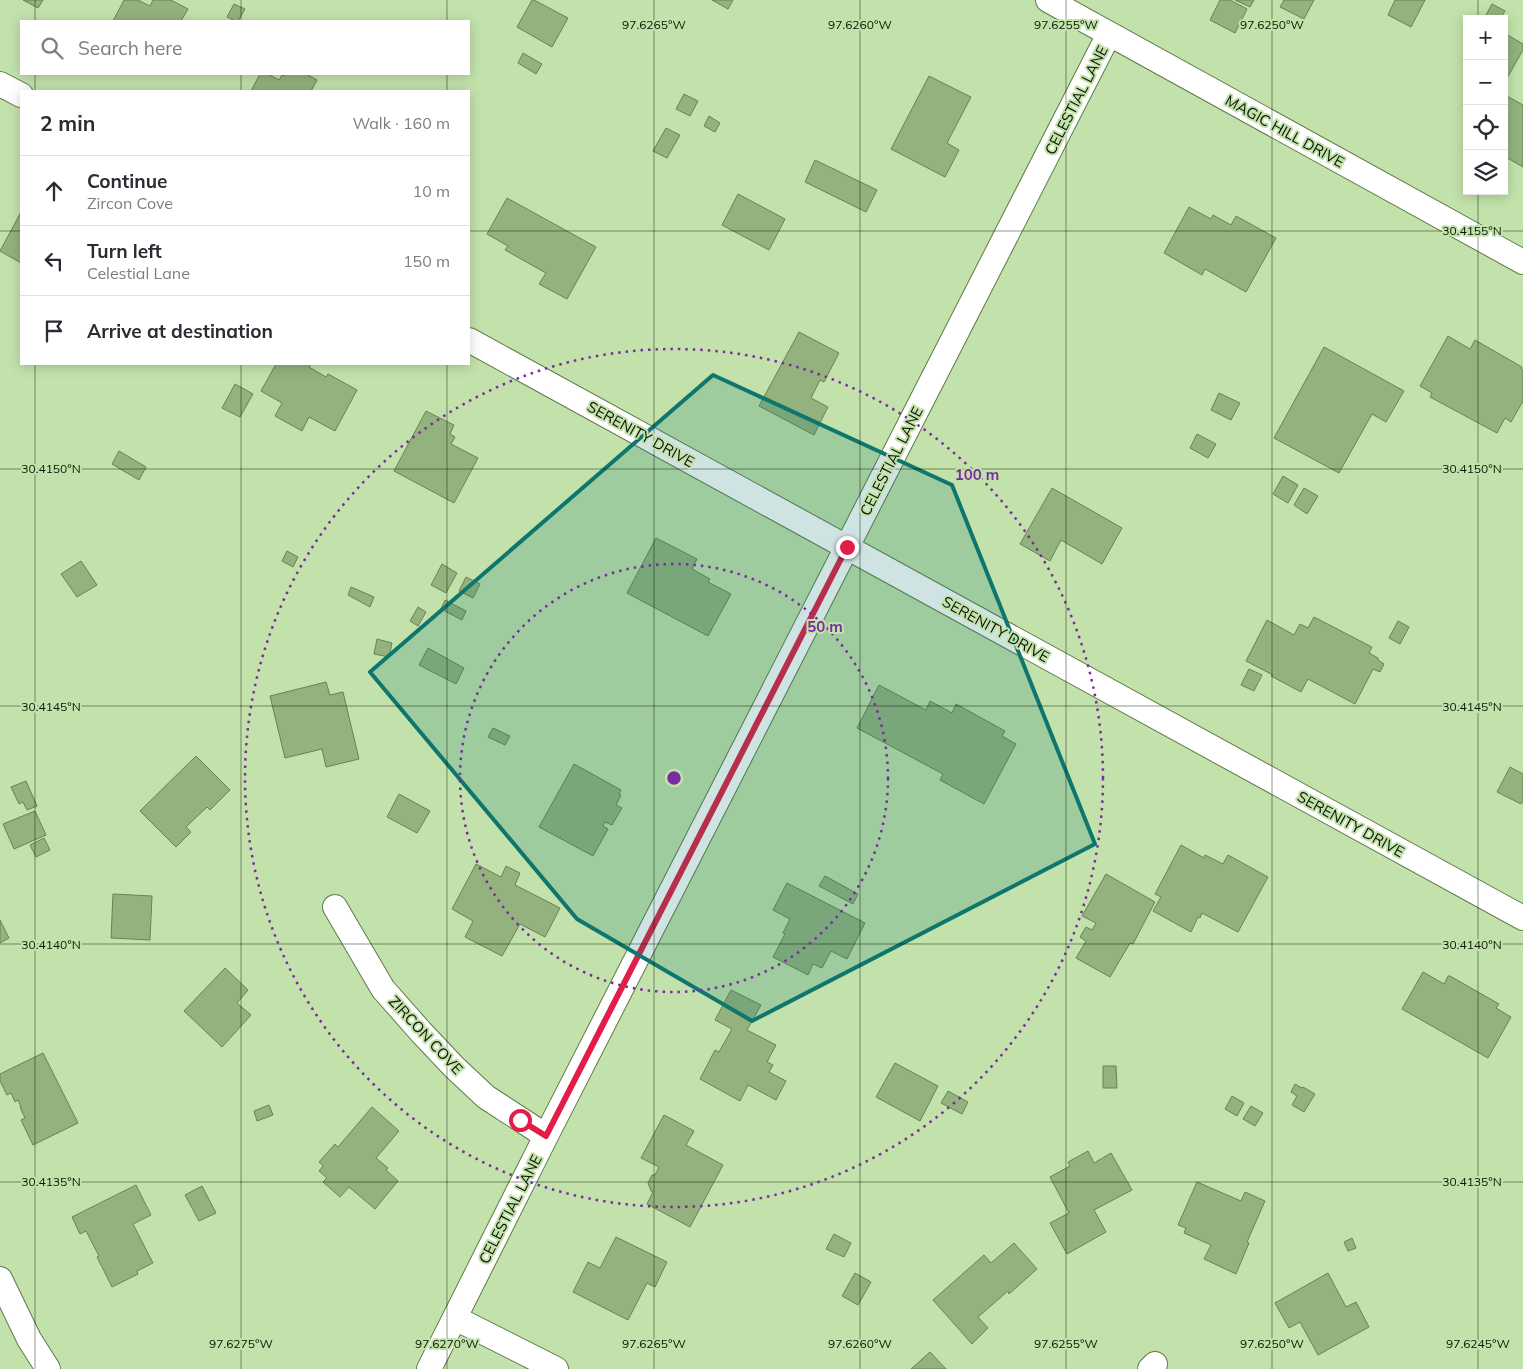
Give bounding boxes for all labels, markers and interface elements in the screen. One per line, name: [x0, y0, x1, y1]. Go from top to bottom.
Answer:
map controls: [1463, 15, 1508, 195]
button: +: [1463, 15, 1508, 60]
text: 97.6265°W: [622, 17, 686, 32]
text: 97.6260°W: [828, 17, 892, 32]
text: 97.6255°W: [1034, 17, 1098, 32]
text: 97.6250°W: [1240, 17, 1304, 32]
search box: [20, 20, 470, 75]
icon: search: [38, 34, 66, 62]
text: Search here: [78, 36, 182, 60]
street label: CELESTIAL LANE: [1040, 42, 1112, 158]
button: −: [1463, 60, 1508, 105]
street label: MAGIC HILL DRIVE: [1222, 90, 1348, 172]
button: locate: [1463, 105, 1508, 150]
text: 2 min: [40, 110, 95, 136]
text: Walk · 160 m: [352, 113, 450, 133]
button: layers: [1463, 150, 1508, 195]
text: Continue: [87, 169, 167, 193]
icon: ahead: [40, 177, 68, 205]
text: 10 m: [413, 181, 450, 201]
text: Zircon Cove: [87, 193, 173, 213]
text: 30.4155°N: [1442, 223, 1502, 238]
text: Turn left: [87, 239, 162, 263]
icon: left: [40, 247, 68, 275]
text: 150 m: [403, 251, 450, 271]
text: Celestial Lane: [87, 263, 190, 283]
icon: arrive: [40, 317, 68, 345]
text: Arrive at destination: [87, 319, 273, 343]
street label: SERENITY DRIVE: [584, 397, 698, 471]
street label: CELESTIAL LANE: [855, 403, 927, 519]
text: 30.4150°N: [21, 461, 81, 476]
text: 30.4150°N: [1442, 461, 1502, 476]
text: 100 m: [955, 465, 999, 484]
route end: [836, 536, 859, 559]
street label: SERENITY DRIVE: [939, 592, 1053, 666]
text: 50 m: [807, 617, 843, 636]
text: 30.4145°N: [21, 699, 81, 714]
text: 30.4145°N: [1442, 699, 1502, 714]
centre of rings: [665, 769, 683, 787]
street label: SERENITY DRIVE: [1294, 787, 1408, 861]
text: 30.4140°N: [21, 937, 81, 952]
text: 30.4140°N: [1442, 937, 1502, 952]
street label: ZIRCON COVE: [385, 992, 467, 1078]
route start: [509, 1109, 532, 1132]
street label: CELESTIAL LANE: [474, 1151, 546, 1267]
text: 30.4135°N: [21, 1174, 81, 1189]
text: 30.4135°N: [1442, 1174, 1502, 1189]
text: 97.6275°W: [209, 1336, 273, 1351]
text: 97.6270°W: [415, 1336, 479, 1351]
text: 97.6265°W: [622, 1336, 686, 1351]
text: 97.6260°W: [828, 1336, 892, 1351]
text: 97.6255°W: [1034, 1336, 1098, 1351]
text: 97.6250°W: [1240, 1336, 1304, 1351]
text: 97.6245°W: [1446, 1336, 1510, 1351]

